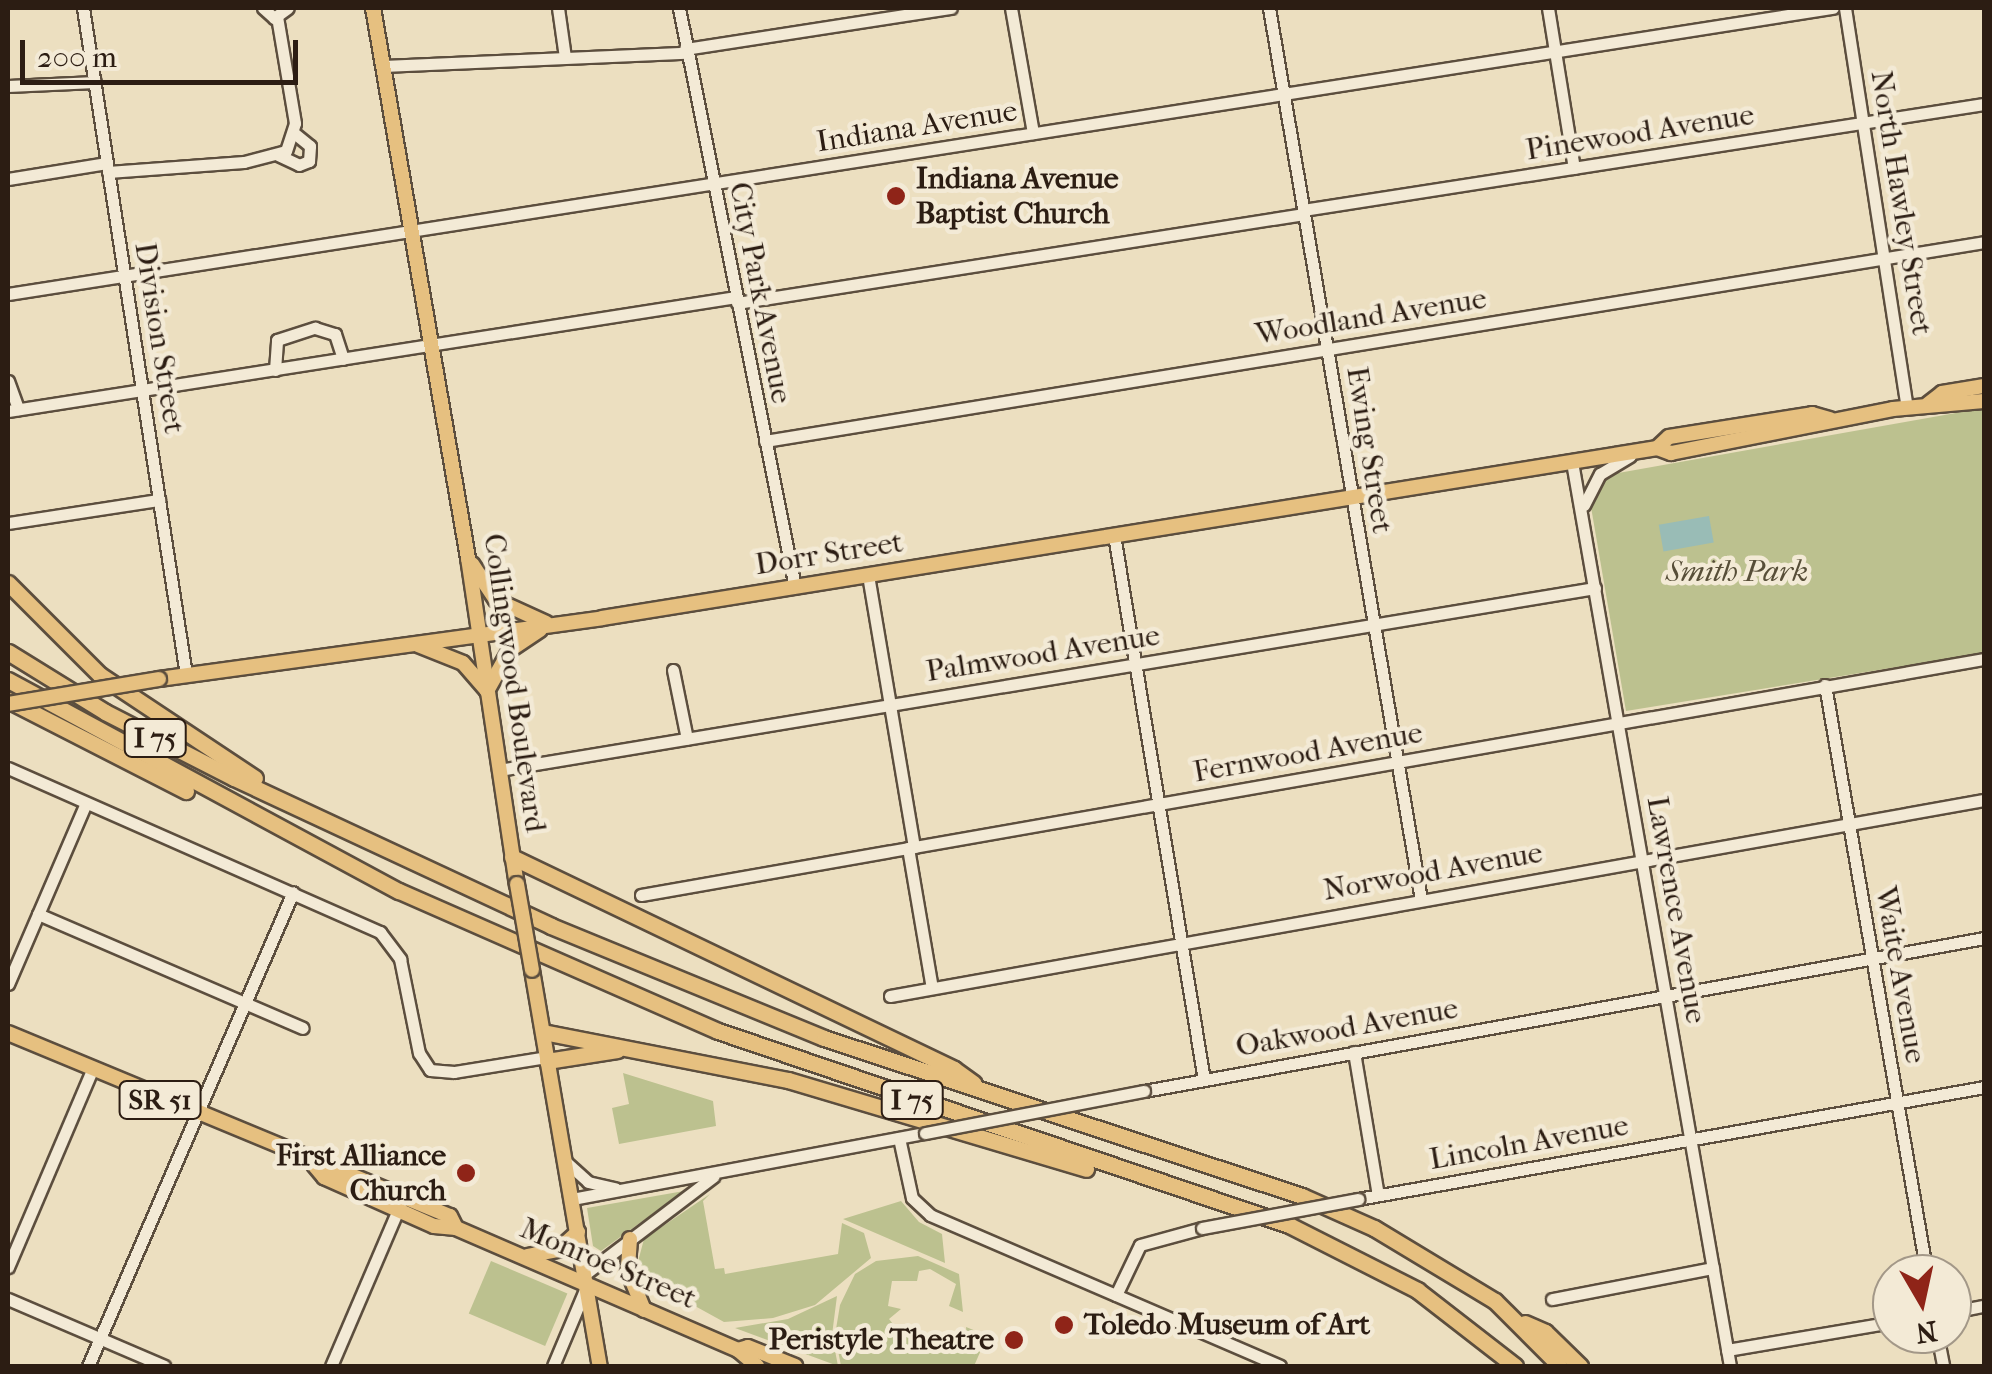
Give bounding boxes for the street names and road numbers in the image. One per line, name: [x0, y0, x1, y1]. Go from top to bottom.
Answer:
street label: North Hawley Street: [1862, 68, 1940, 338]
street label: Indiana Avenue: [814, 93, 1020, 161]
street label: Pinewood Avenue: [1523, 97, 1757, 169]
street label: City Park Avenue: [721, 179, 799, 407]
street label: Division Street: [126, 240, 192, 436]
street label: Woodland Avenue: [1253, 281, 1489, 353]
street label: Ewing Street: [1338, 364, 1400, 536]
street label: Dorr Street: [753, 525, 905, 583]
street label: Collingwood Boulevard: [475, 531, 553, 835]
street label: Palmwood Avenue: [924, 618, 1162, 690]
road number: I 75: [122, 715, 188, 761]
street label: Fernwood Avenue: [1191, 715, 1425, 791]
street label: Lawrence Avenue: [1638, 794, 1714, 1026]
street label: Norwood Avenue: [1321, 835, 1545, 909]
street label: Waite Avenue: [1867, 884, 1933, 1066]
street label: Oakwood Avenue: [1233, 991, 1461, 1065]
road number: SR 51: [118, 1077, 202, 1123]
road number: I 75: [880, 1077, 944, 1123]
street label: Lincoln Avenue: [1427, 1108, 1631, 1178]
street label: Monroe Street: [515, 1211, 701, 1317]

